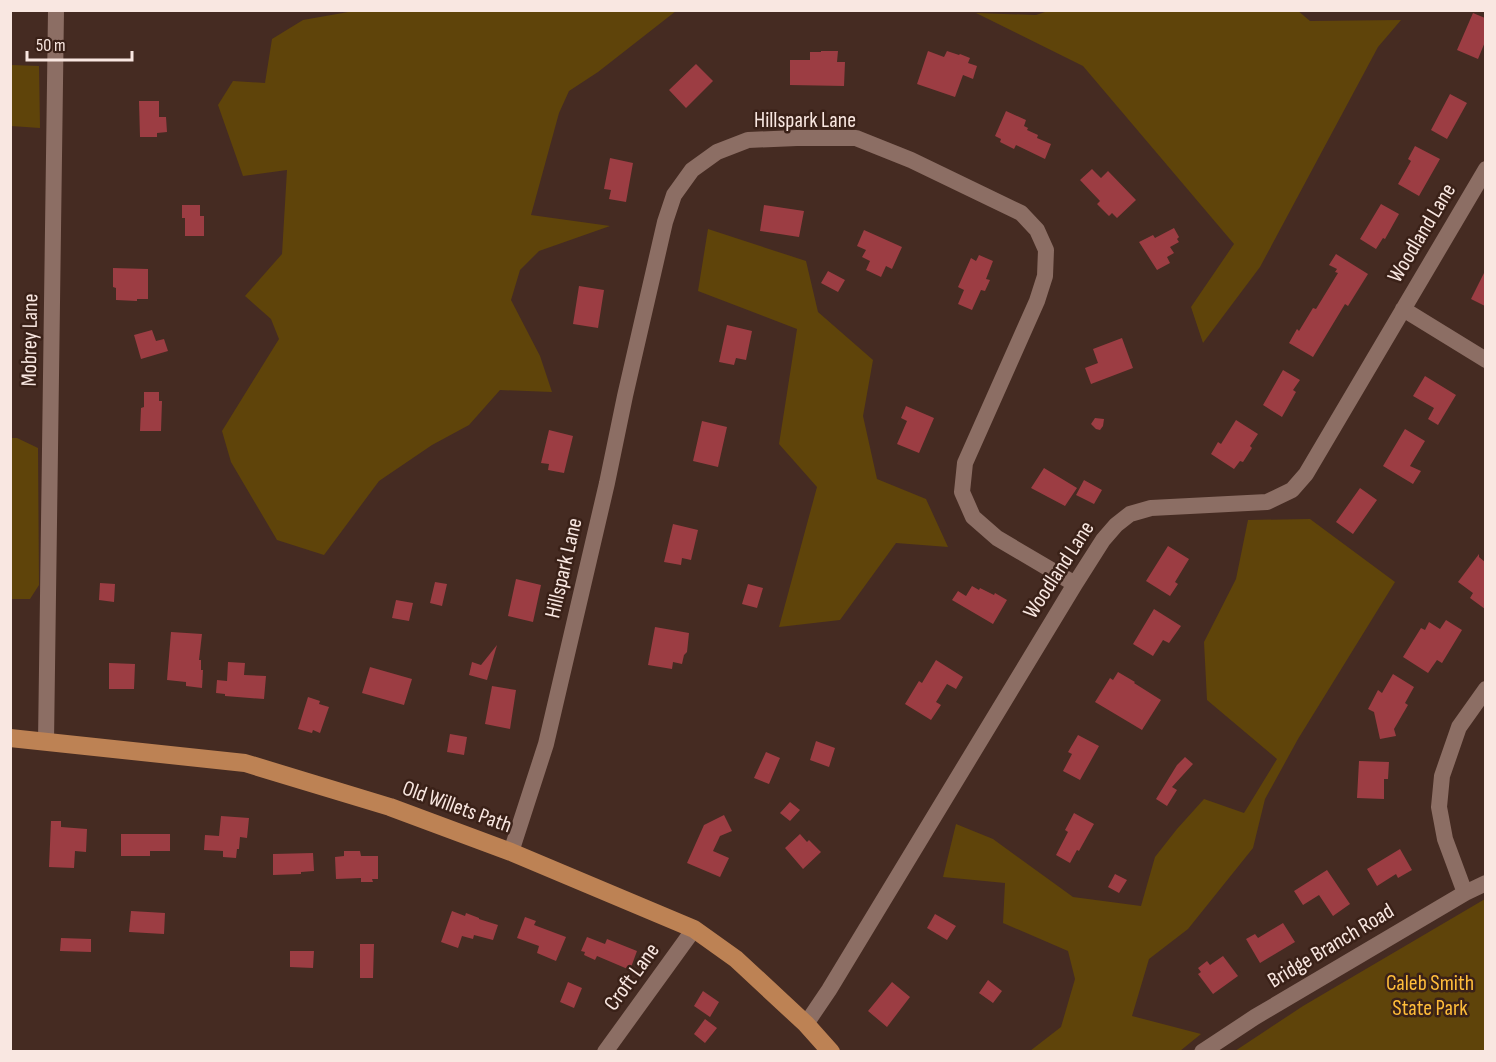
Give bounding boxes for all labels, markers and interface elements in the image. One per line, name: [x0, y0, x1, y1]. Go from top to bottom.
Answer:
scale bar: [27, 24, 132, 62]
text: 50 m: [36, 35, 66, 56]
street label: Hillspark Lane: [754, 107, 856, 134]
street label: Woodland Lane: [1382, 179, 1462, 287]
street label: Mobrey Lane: [16, 293, 44, 387]
street label: Hillspark Lane: [539, 515, 589, 621]
street label: Woodland Lane: [1017, 516, 1101, 624]
street label: Old Willets Path: [399, 775, 515, 839]
street label: Bridge Branch Road: [1263, 898, 1399, 994]
street label: Croft Lane: [598, 938, 666, 1016]
park label: Caleb Smith State Park: [1386, 970, 1474, 1022]

